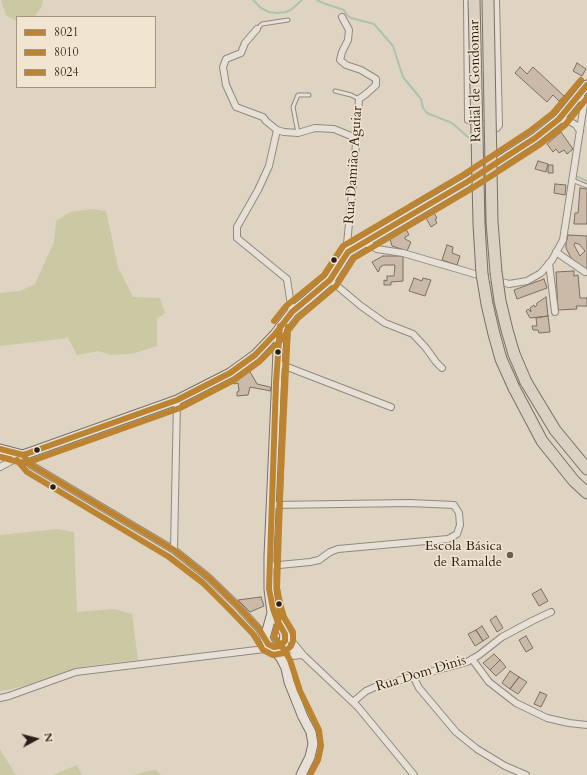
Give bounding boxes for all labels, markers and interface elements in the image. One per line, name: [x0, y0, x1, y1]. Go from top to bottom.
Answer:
legend: [16, 16, 156, 88]
street label: Radial de Gondomar: [467, 20, 485, 142]
text: 8021: [54, 24, 79, 40]
text: 8010: [54, 44, 79, 60]
text: 8024: [54, 64, 79, 80]
street label: Rua Damião Aguiar: [341, 105, 367, 225]
unlabelled marker: [329, 255, 339, 265]
unlabelled marker: [273, 347, 283, 357]
unlabelled marker: [32, 445, 42, 455]
unlabelled marker: [48, 482, 58, 492]
place label: Escola Básica de Ramalde: [425, 539, 502, 572]
marker: Escola Básica de Ramalde: [505, 550, 515, 560]
unlabelled marker: [274, 599, 284, 609]
street label: Rua Dom Dinis: [374, 652, 468, 696]
north arrow: [16, 719, 56, 759]
text: N: [40, 732, 56, 743]

